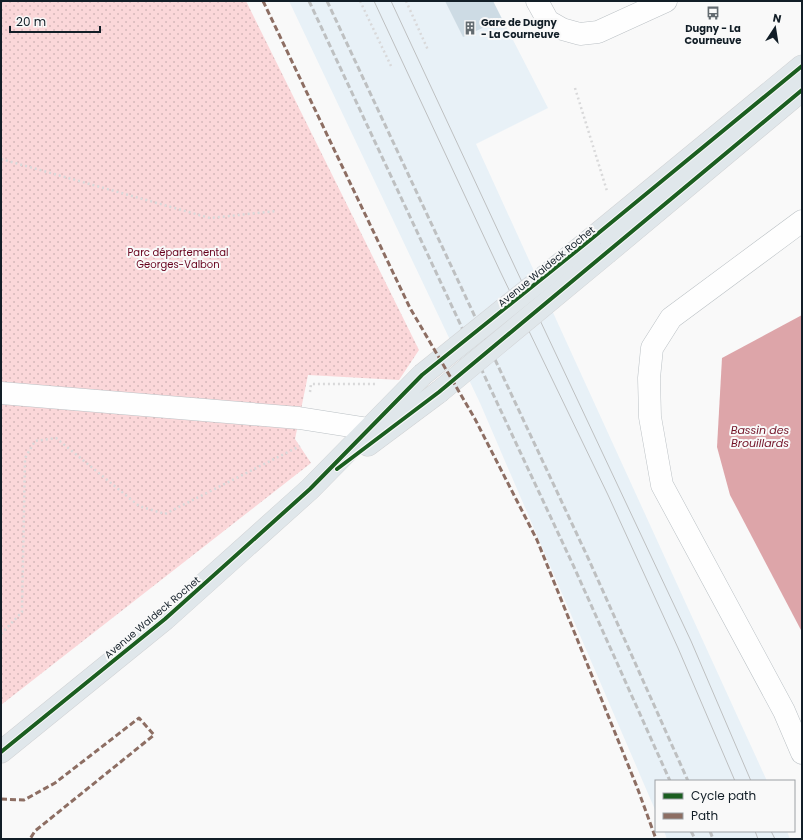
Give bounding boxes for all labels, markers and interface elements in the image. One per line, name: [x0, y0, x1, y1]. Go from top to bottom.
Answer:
bus stop icon: Dugny - La Courneuve: [705, 5, 721, 21]
scale bar: [10, 8, 100, 34]
north arrow: [755, 8, 795, 48]
text: N: [771, 10, 783, 27]
text: 20 m: [16, 13, 46, 30]
place label: Gare de Dugny - La Courneuve: [481, 15, 560, 42]
building icon: Gare de Dugny - La Courneuve: [462, 20, 478, 36]
place label: Dugny - La Courneuve: [684, 21, 742, 48]
street label: Avenue Waldeck Rochet: [495, 222, 598, 310]
park label: Parc départemental Georges-Valbon: [128, 245, 228, 272]
water label: Bassin des Brouillards: [731, 422, 790, 451]
street label: Avenue Waldeck Rochet: [101, 573, 204, 662]
legend: [655, 780, 795, 832]
text: Cycle path: [691, 787, 756, 804]
text: Path: [691, 807, 718, 824]

